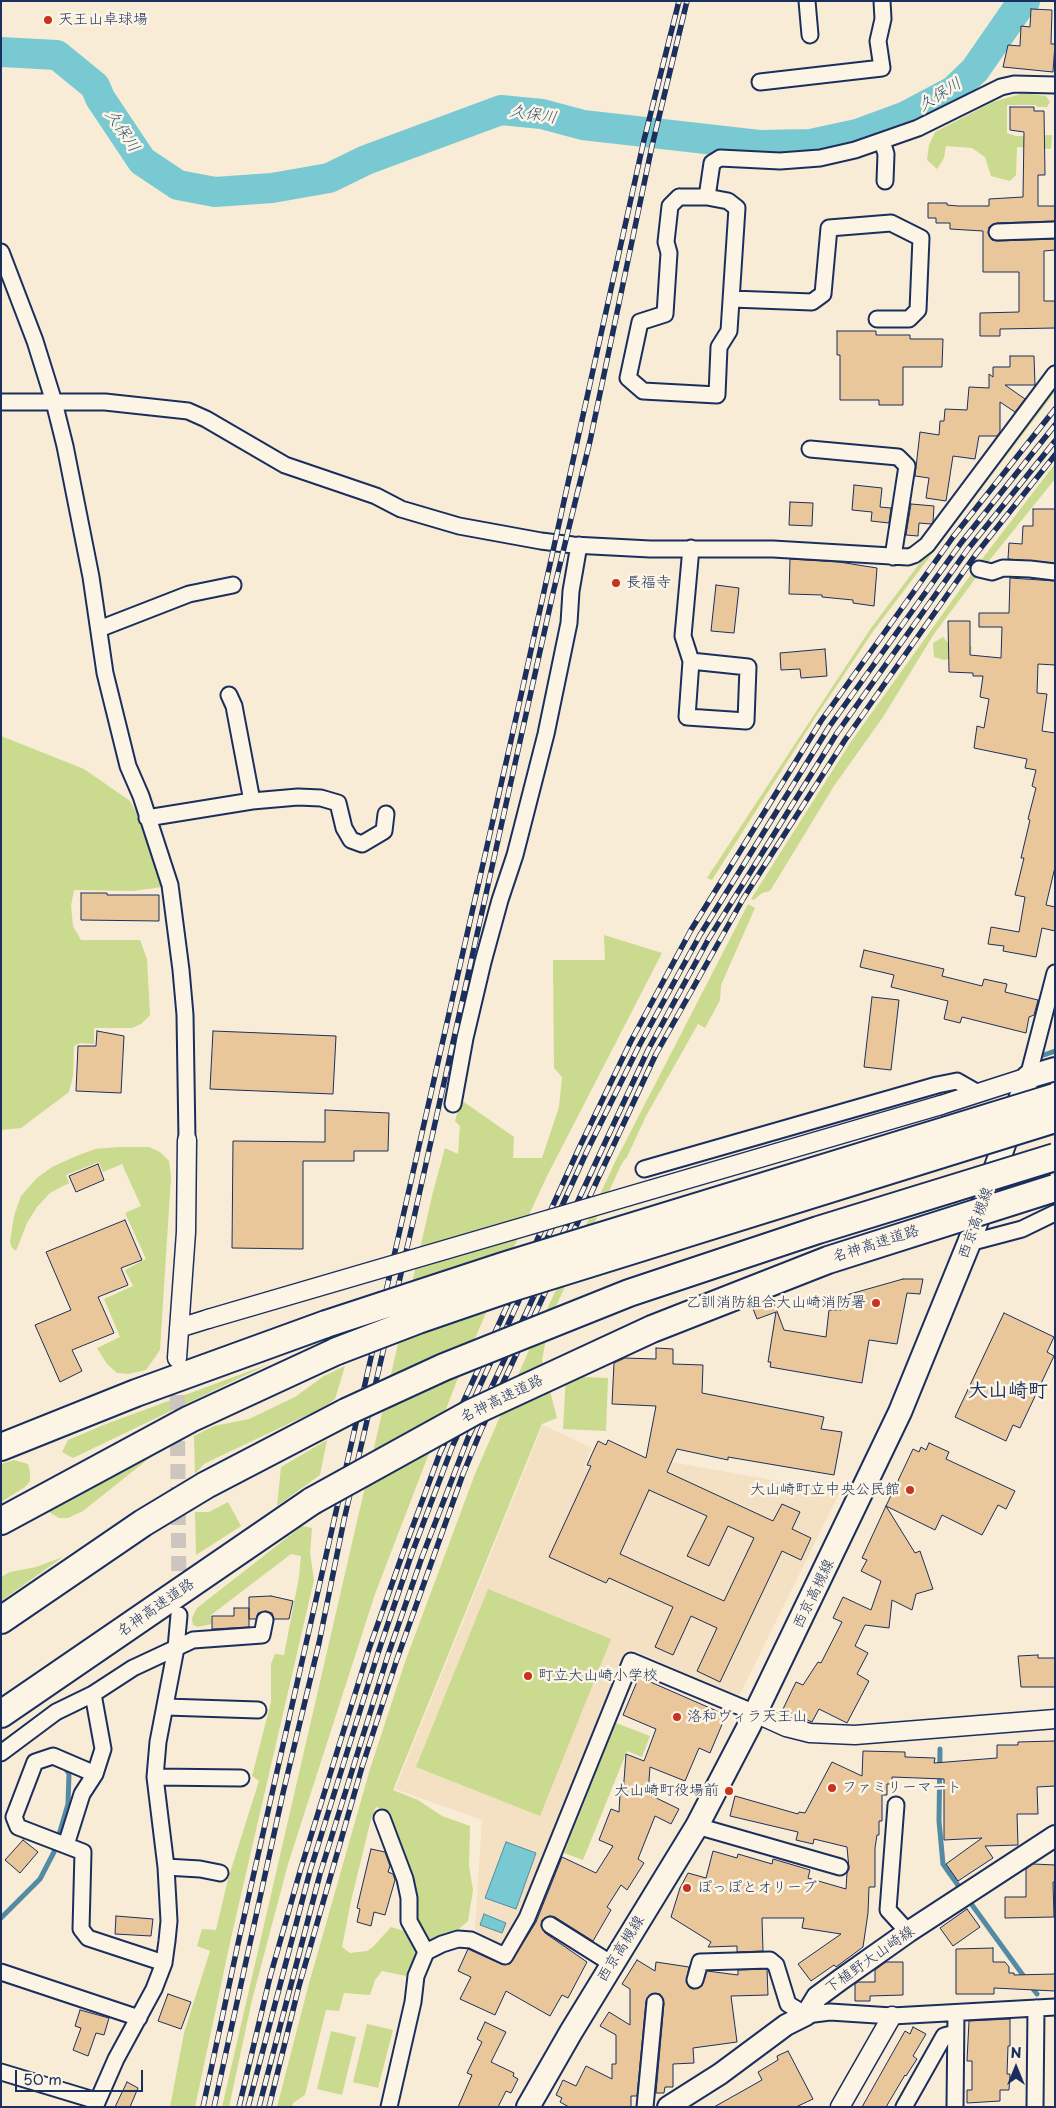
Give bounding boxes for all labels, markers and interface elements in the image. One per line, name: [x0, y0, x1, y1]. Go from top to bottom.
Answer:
place label: 天王山卓球場: [58, 11, 148, 29]
marker: 天王山卓球場: [42, 14, 54, 26]
water label: 久保川: [915, 74, 965, 116]
water label: 久保川: [508, 102, 558, 128]
water label: 久保川: [101, 106, 143, 156]
place label: 長福寺: [626, 574, 671, 592]
marker: 長福寺: [610, 577, 622, 589]
street label: 西京高槻線: [955, 1185, 997, 1261]
street label: 名神高速道路: [830, 1222, 922, 1266]
place label: 乙訓消防組合大山崎消防署: [686, 1294, 866, 1312]
marker: 乙訓消防組合大山崎消防署: [870, 1297, 882, 1309]
street label: 名神高速道路: [458, 1371, 546, 1427]
district label: 大山崎町: [968, 1379, 1048, 1403]
place label: 大山崎町立中央公民館: [750, 1481, 900, 1499]
marker: 大山崎町立中央公民館: [904, 1484, 916, 1496]
street label: 西京高槻線: [789, 1556, 839, 1632]
street label: 名神高速道路: [114, 1575, 198, 1641]
place label: 町立大山崎小学校: [538, 1667, 658, 1685]
marker: 町立大山崎小学校: [522, 1670, 534, 1682]
place label: 洛和ヴィラ天王山: [687, 1708, 807, 1726]
marker: 洛和ヴィラ天王山: [671, 1711, 683, 1723]
place label: ファミリーマート: [842, 1779, 962, 1797]
place label: 大山崎町役場前: [614, 1782, 719, 1800]
marker: ファミリーマート: [826, 1782, 838, 1794]
marker: 大山崎町役場前: [723, 1785, 735, 1797]
place label: ぽっぽとオリーブ: [697, 1879, 817, 1897]
marker: ぽっぽとオリーブ: [681, 1882, 693, 1894]
street label: 西京高槻線: [593, 1912, 649, 1986]
street label: 下植野大山崎線: [822, 1923, 918, 1997]
text: N: [1010, 2042, 1022, 2063]
north arrow: [991, 2043, 1041, 2093]
scale bar: [18, 2060, 145, 2092]
text: 50 m: [23, 2067, 62, 2090]

